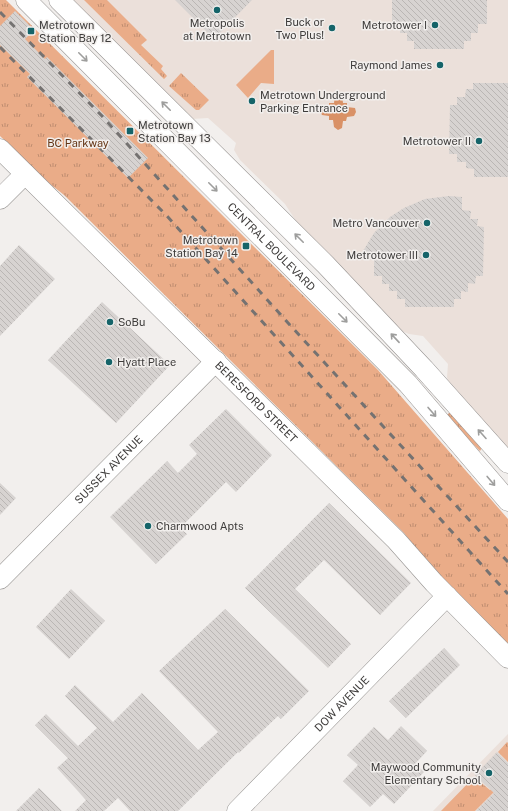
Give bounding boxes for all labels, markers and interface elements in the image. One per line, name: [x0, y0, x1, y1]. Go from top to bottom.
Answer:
marker: Metropolis at Metrotown: [212, 5, 222, 15]
place label: Buck or Two Plus!: [276, 16, 324, 41]
place label: Metropolis at Metrotown: [183, 17, 251, 42]
place label: Metrotown Station Bay 12: [39, 19, 112, 44]
place label: Metrotower I: [362, 19, 427, 31]
marker: Metrotower I: [430, 20, 440, 30]
marker: Buck or Two Plus!: [327, 23, 337, 33]
marker: Metrotown Station Bay 12: [26, 26, 36, 36]
one-way arrow: [78, 52, 88, 62]
place label: Raymond James: [350, 59, 432, 71]
marker: Raymond James: [435, 60, 445, 70]
place label: Metrotown Underground Parking Entrance: [260, 89, 386, 114]
marker: Metrotown Underground Parking Entrance: [247, 96, 257, 106]
one-way arrow: [161, 101, 171, 111]
place label: Metrotown Station Bay 13: [138, 119, 211, 144]
marker: Metrotown Station Bay 13: [125, 126, 135, 136]
place label: Metrotower II: [403, 135, 471, 147]
marker: Metrotower II: [474, 136, 484, 146]
park label: BC Parkway: [47, 137, 109, 149]
one-way arrow: [208, 182, 217, 192]
street label: CENTRAL BOULEVARD: [225, 200, 318, 293]
place label: Metro Vancouver: [332, 217, 419, 229]
marker: Metro Vancouver: [422, 218, 432, 228]
one-way arrow: [294, 233, 304, 243]
place label: Metrotown Station Bay 14: [165, 234, 238, 259]
marker: Metrotown Station Bay 14: [241, 241, 251, 251]
place label: Metrotower III: [347, 249, 418, 261]
marker: Metrotower III: [421, 250, 431, 260]
one-way arrow: [338, 313, 348, 323]
place label: SoBu: [118, 316, 145, 328]
marker: SoBu: [105, 317, 115, 327]
one-way arrow: [390, 332, 399, 343]
place label: Hyatt Place: [117, 356, 176, 368]
marker: Hyatt Place: [104, 357, 114, 367]
street label: BERESFORD STREET: [213, 359, 300, 445]
one-way arrow: [428, 407, 437, 418]
one-way arrow: [478, 429, 487, 439]
street label: SUSSEX AVENUE: [72, 433, 145, 506]
one-way arrow: [486, 476, 495, 486]
place label: Charmwood Apts: [156, 520, 244, 532]
marker: Charmwood Apts: [143, 521, 153, 531]
street label: DOW AVENUE: [312, 673, 372, 734]
place label: Maywood Community Elementary School: [371, 761, 481, 786]
marker: Maywood Community Elementary School: [484, 768, 494, 778]

